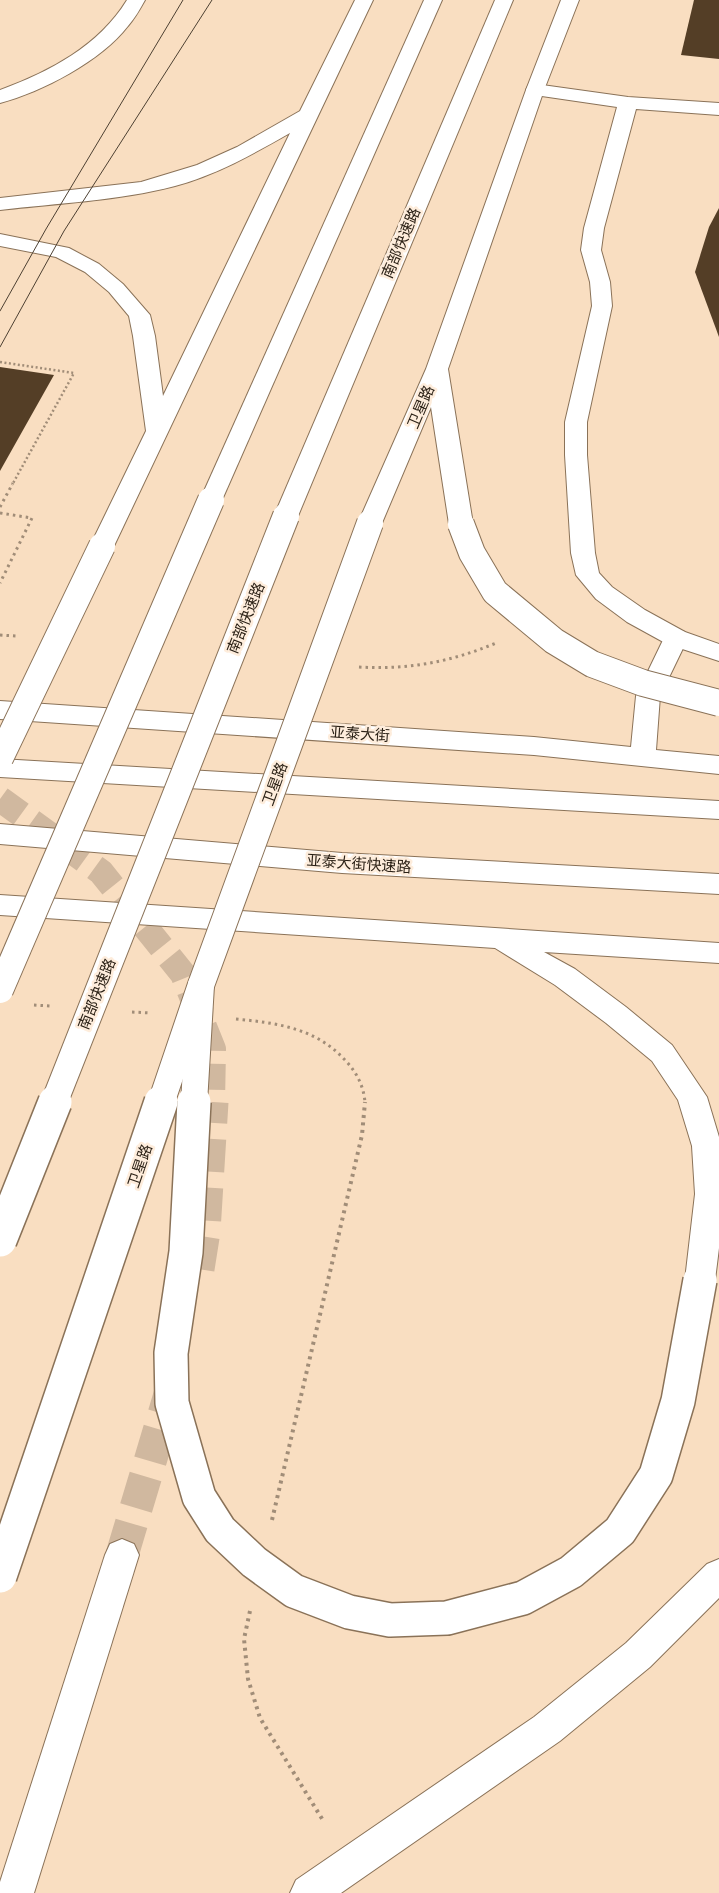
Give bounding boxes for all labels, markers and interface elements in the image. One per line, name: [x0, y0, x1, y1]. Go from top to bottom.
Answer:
street label: 南部快速路: [378, 205, 424, 281]
street label: 卫星路: [404, 383, 438, 431]
street label: 南部快速路: [224, 580, 268, 656]
street label: 亚泰大街: [329, 723, 391, 745]
street label: 卫星路: [259, 760, 291, 808]
street label: 亚泰大街快速路: [306, 851, 412, 877]
street label: 南部快速路: [75, 956, 119, 1032]
street label: 卫星路: [124, 1142, 156, 1190]

